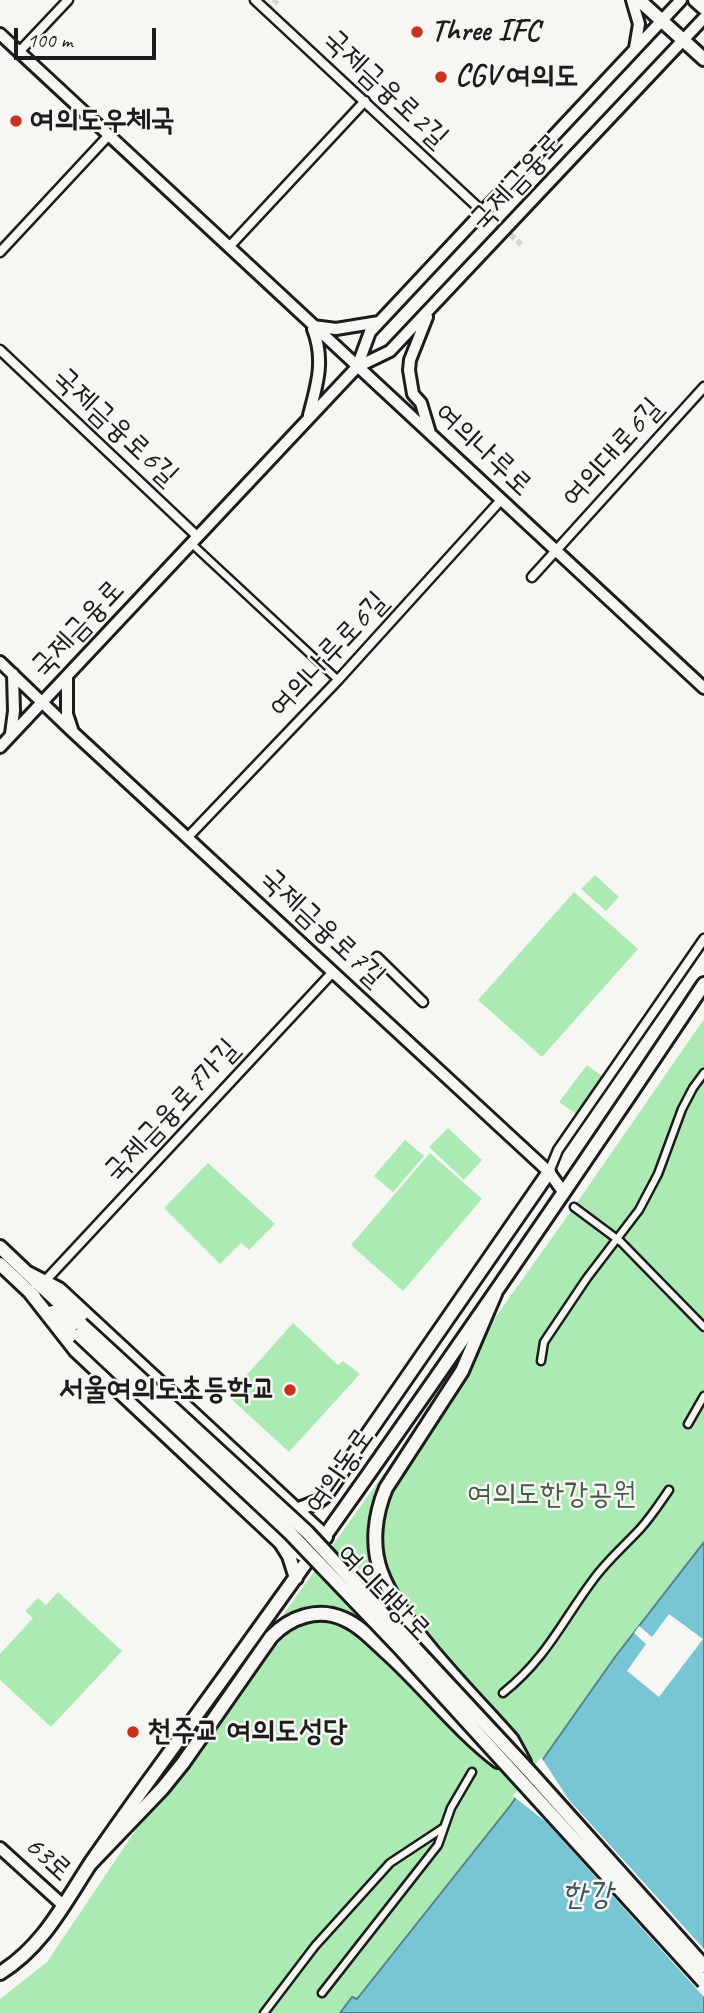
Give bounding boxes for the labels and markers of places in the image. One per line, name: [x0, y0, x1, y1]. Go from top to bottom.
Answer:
place label: Three IFC: [431, 14, 540, 50]
marker: Three IFC: [409, 24, 425, 40]
place label: CGV 여의도: [455, 59, 579, 95]
marker: CGV 여의도: [433, 69, 449, 85]
place label: 여의도우체국: [30, 103, 175, 139]
marker: 여의도우체국: [8, 113, 24, 129]
place label: 서울여의도초등학교: [59, 1372, 276, 1408]
marker: 서울여의도초등학교: [282, 1382, 298, 1398]
place label: 천주교 여의도성당: [147, 1714, 347, 1750]
marker: 천주교 여의도성당: [125, 1724, 141, 1740]

